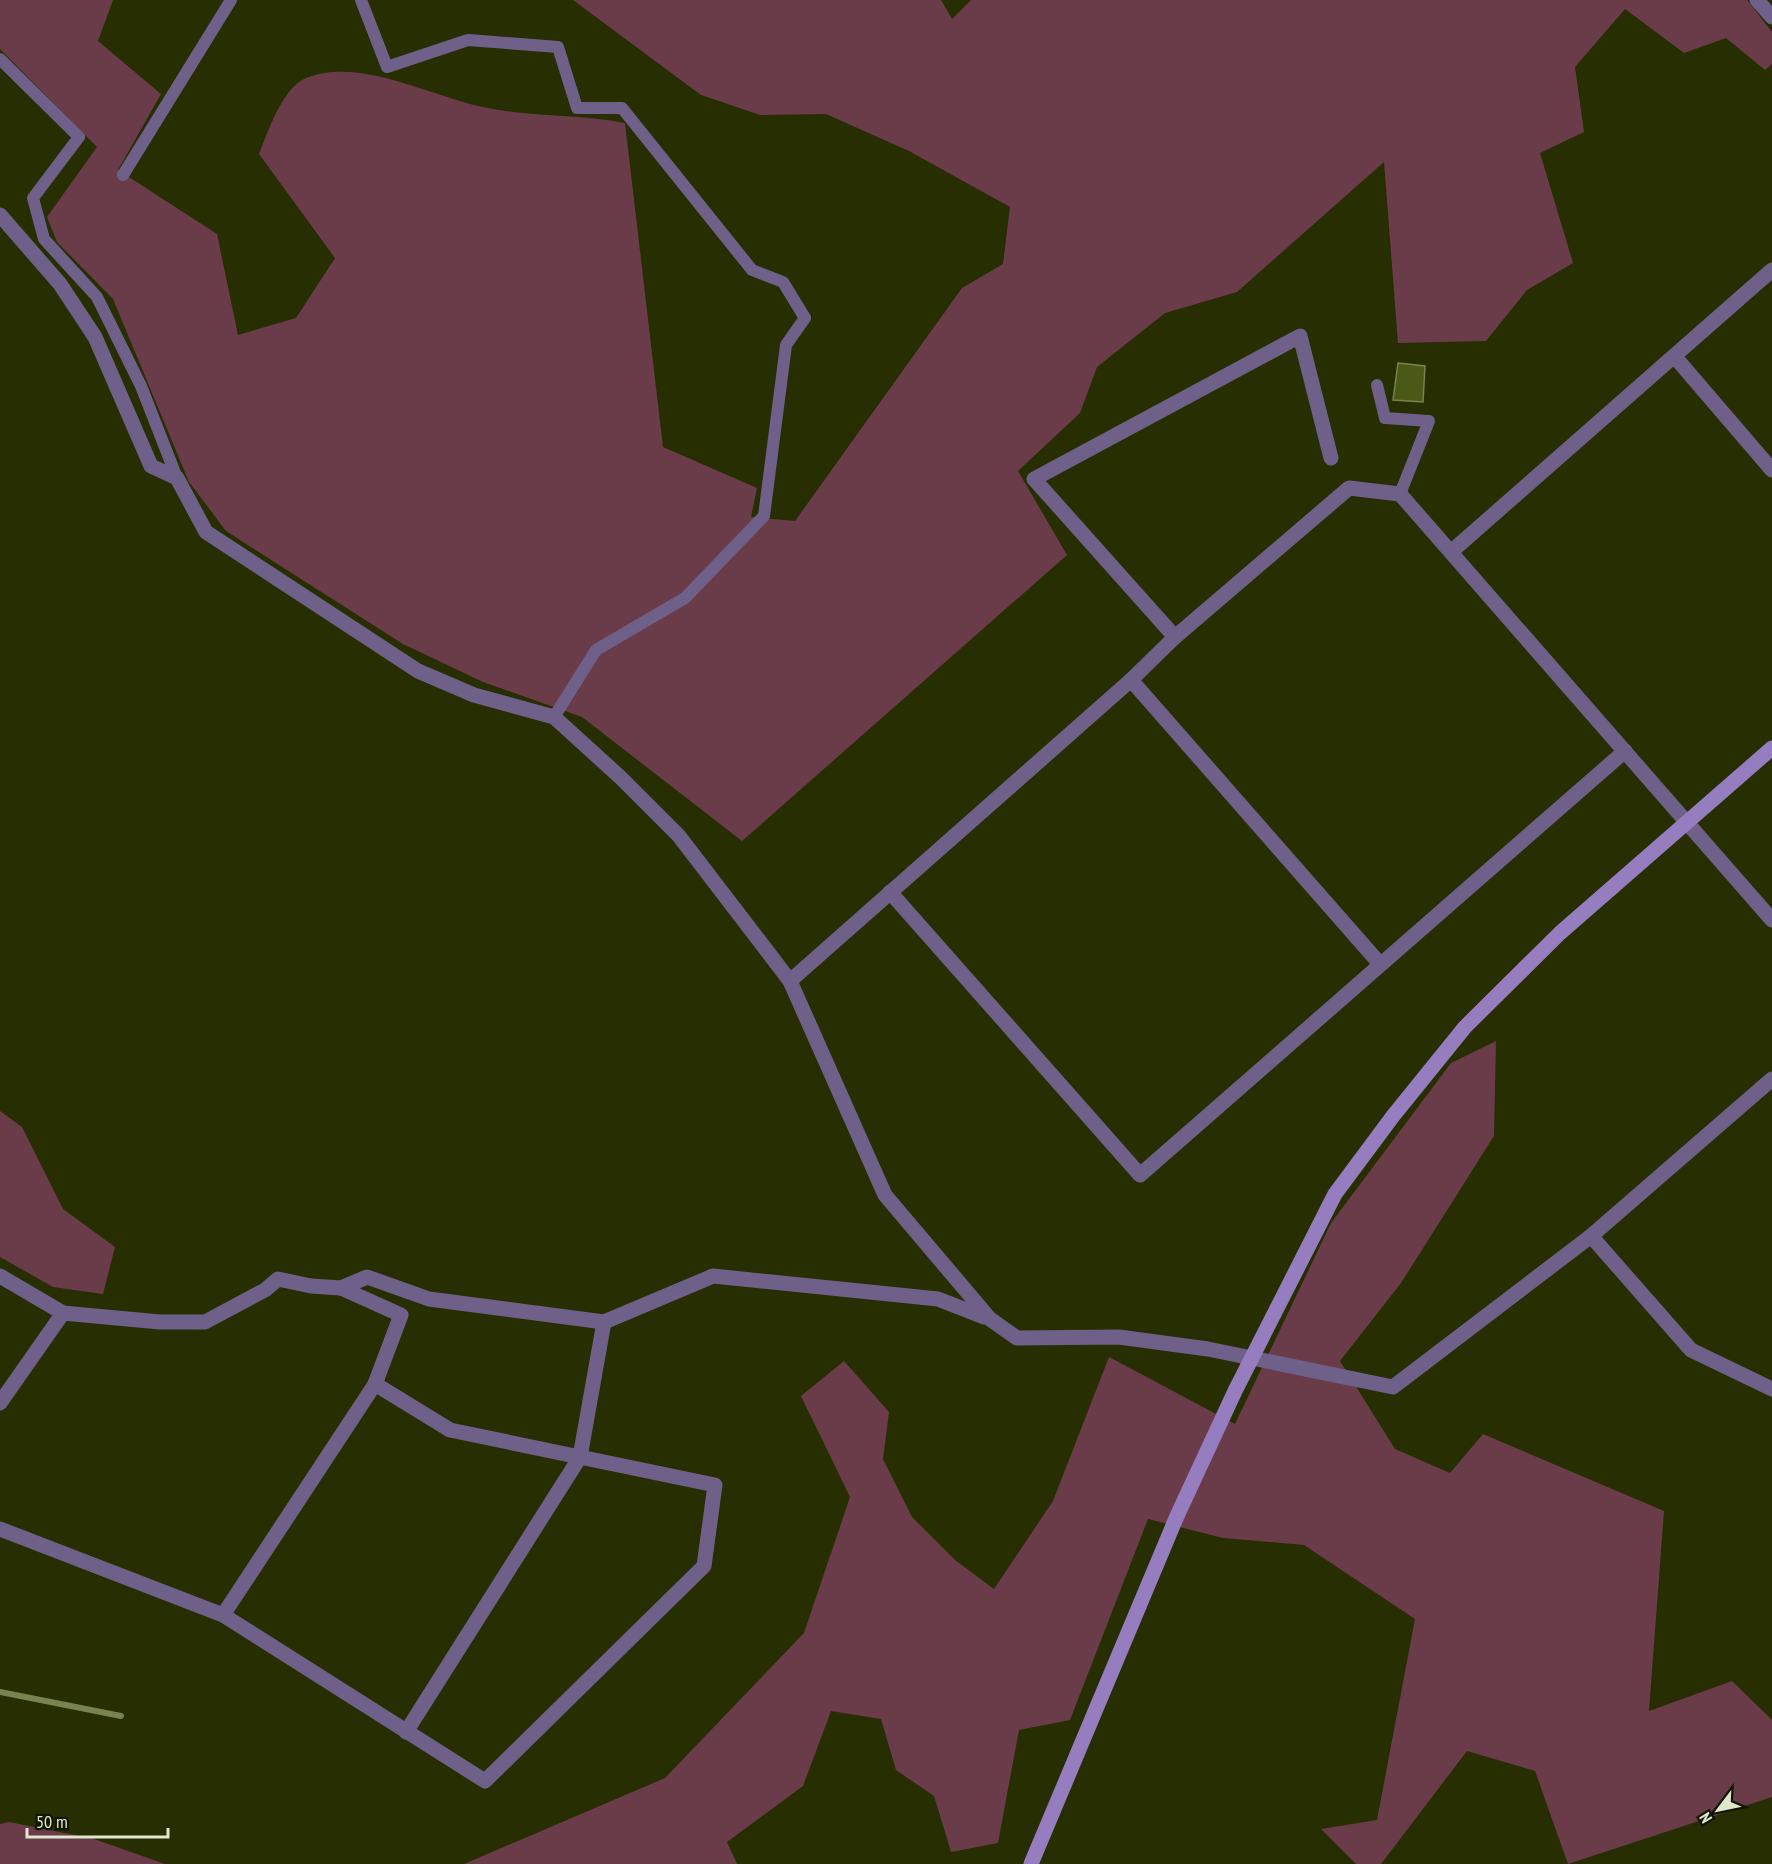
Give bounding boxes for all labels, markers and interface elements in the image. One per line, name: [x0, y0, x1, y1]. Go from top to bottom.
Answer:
north arrow: [1688, 1780, 1748, 1840]
scale bar: [27, 1801, 168, 1839]
text: N: [1695, 1809, 1716, 1827]
text: 50 m: [36, 1810, 68, 1833]

